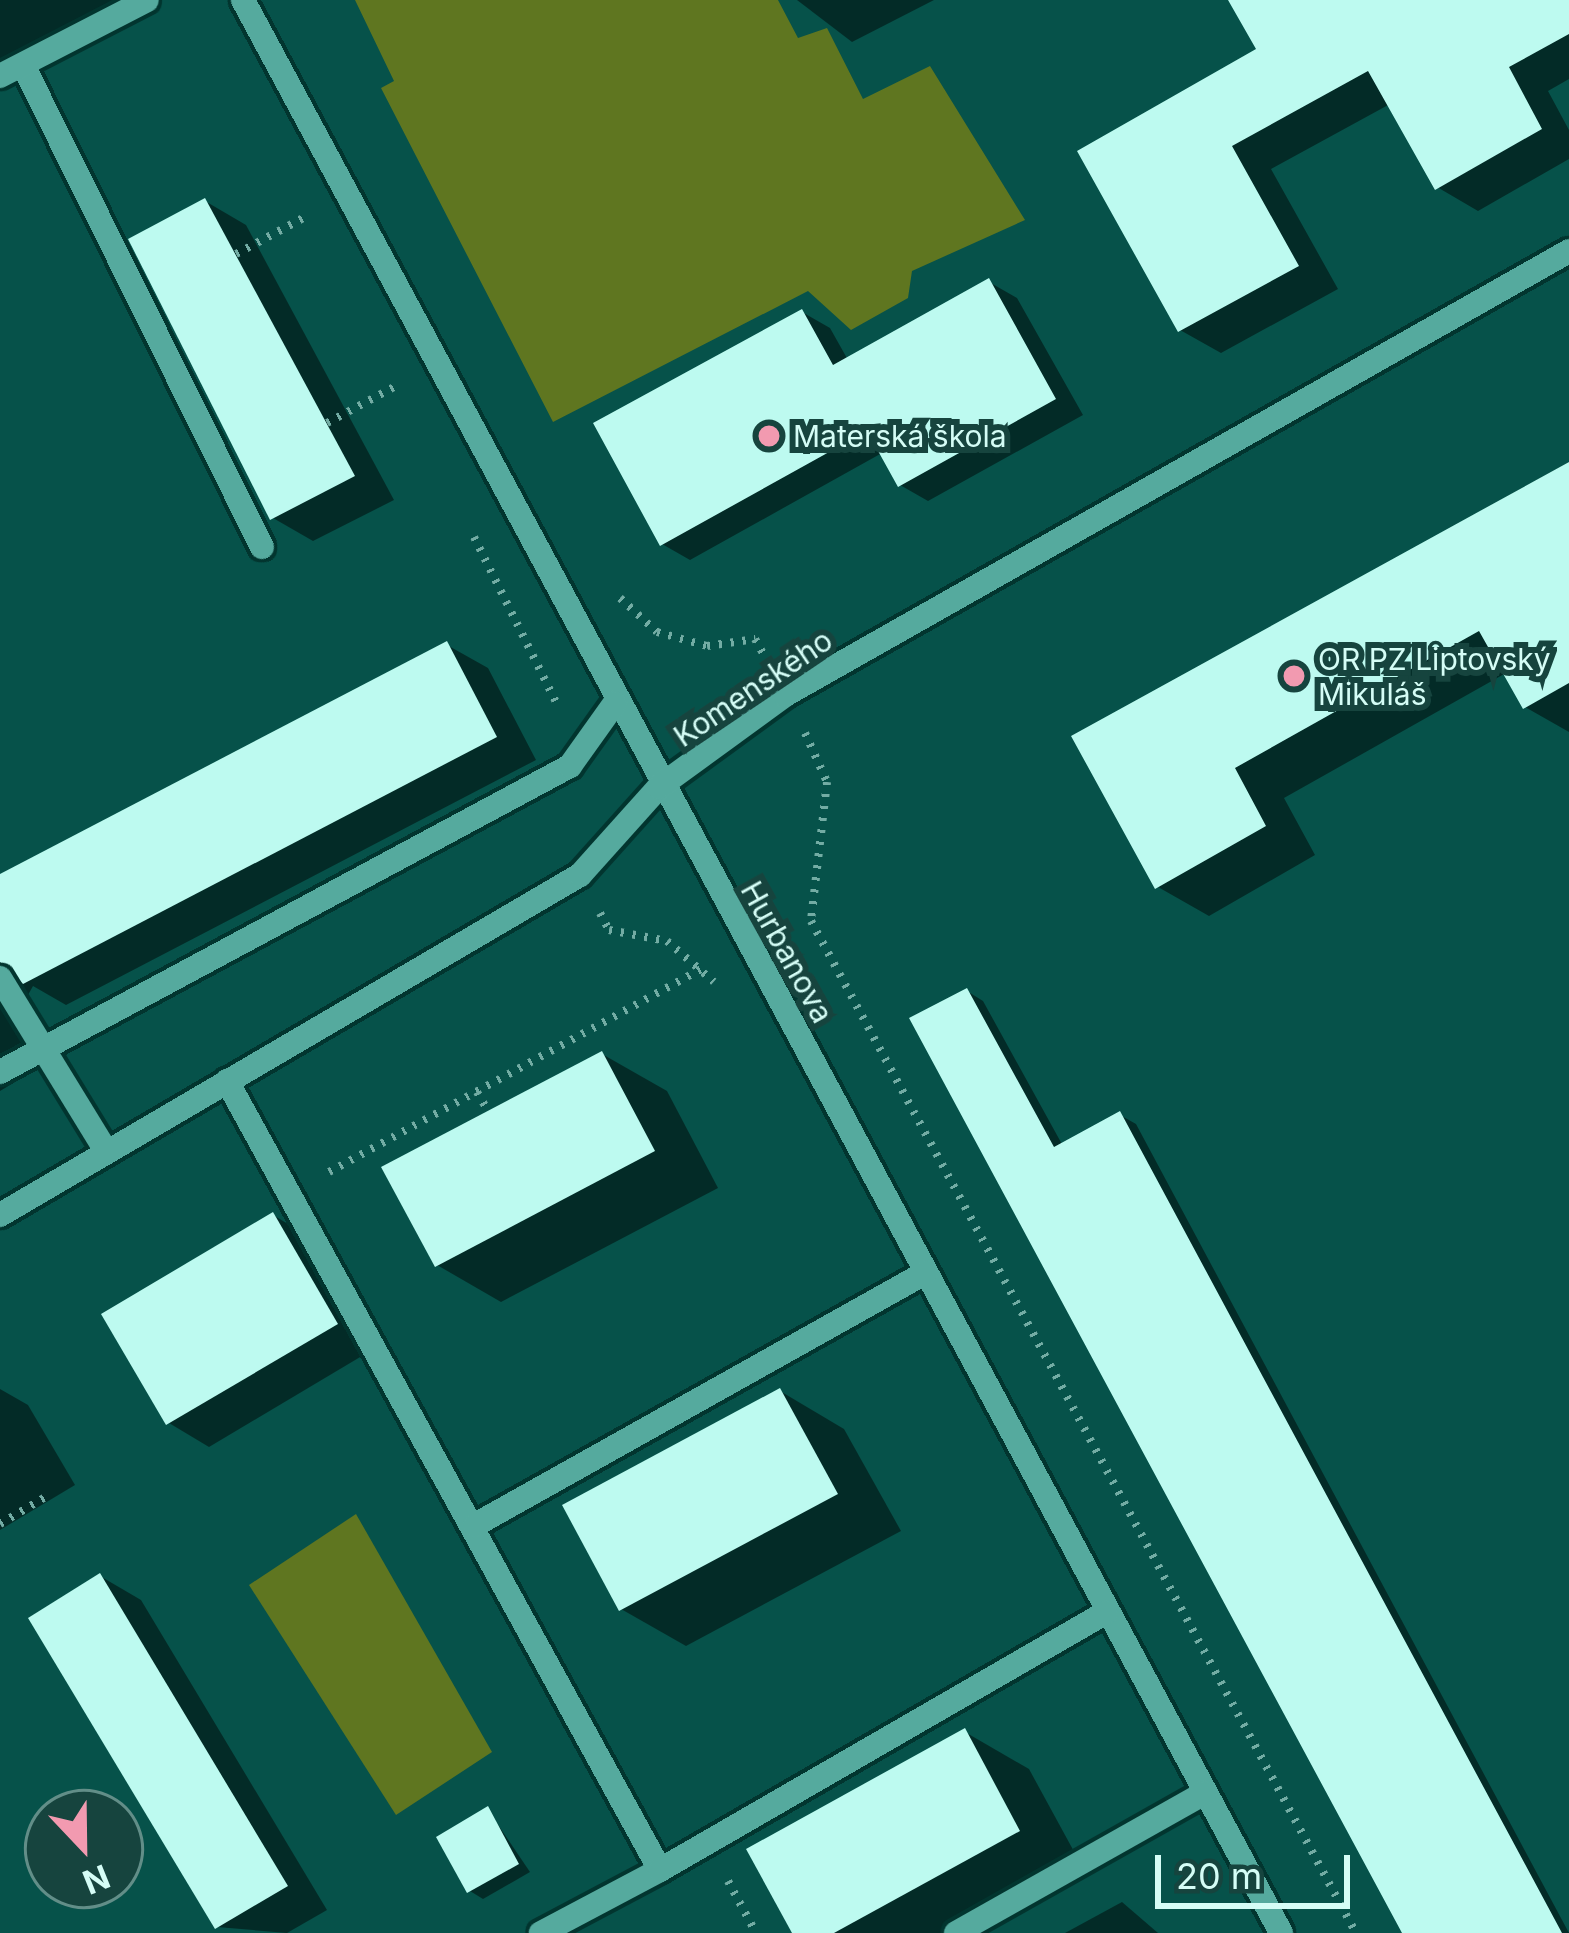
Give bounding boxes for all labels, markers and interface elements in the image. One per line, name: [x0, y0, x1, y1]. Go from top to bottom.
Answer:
place label: Materská škola: [793, 418, 1007, 454]
marker: Materská škola: [756, 423, 782, 449]
street label: Komenského: [667, 622, 839, 754]
place label: OR PZ Liptovský Mikuláš: [1318, 641, 1551, 712]
marker: OR PZ Liptovský Mikuláš: [1281, 663, 1307, 689]
street label: Hurbanova: [733, 875, 841, 1029]
north arrow: [24, 1789, 144, 1909]
scale bar: [1161, 1831, 1356, 1905]
text: 20 m: [1176, 1854, 1262, 1898]
text: N: [77, 1856, 116, 1903]

